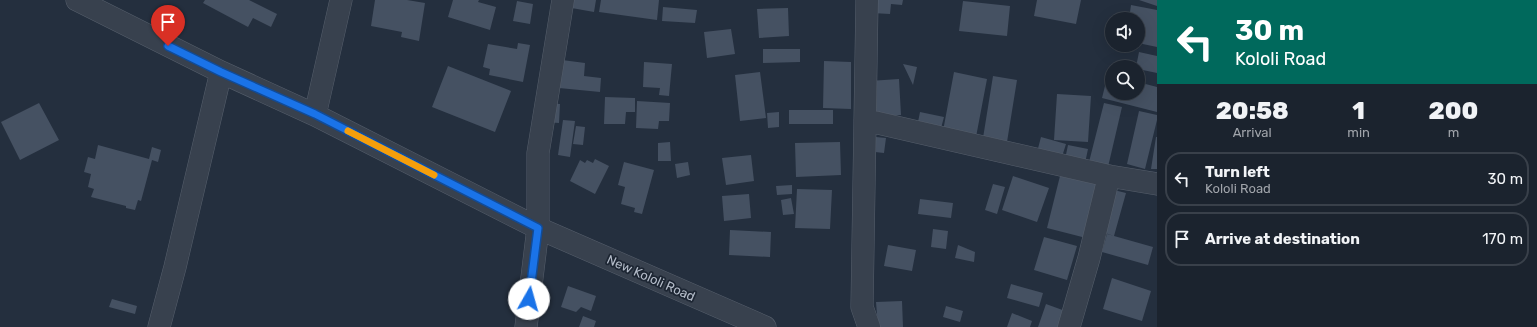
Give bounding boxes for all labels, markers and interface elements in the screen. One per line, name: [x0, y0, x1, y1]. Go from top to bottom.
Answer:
pin: [151, 5, 185, 46]
icon: arrive: [157, 11, 179, 33]
map controls: [1105, 12, 1145, 100]
button: sound: [1105, 12, 1145, 52]
text: 30 m: [1235, 14, 1304, 47]
icon: left: [1169, 16, 1221, 68]
text: Kololi Road: [1235, 48, 1326, 70]
button: search: [1105, 60, 1145, 100]
text: 20:58: [1216, 97, 1289, 125]
text: 1: [1352, 97, 1365, 125]
text: 200: [1429, 97, 1478, 125]
text: Arrival: [1233, 125, 1272, 140]
text: min: [1347, 125, 1370, 140]
text: m: [1448, 125, 1459, 140]
text: Turn left: [1205, 163, 1270, 181]
icon: left: [1171, 168, 1193, 190]
text: 30 m: [1487, 170, 1523, 188]
text: Kololi Road: [1205, 181, 1271, 196]
icon: arrive: [1171, 228, 1193, 250]
text: Arrive at destination: [1205, 230, 1360, 248]
text: 170 m: [1482, 230, 1523, 248]
street label: New Kololi Road: [604, 252, 698, 304]
position arrow: [508, 278, 550, 320]

